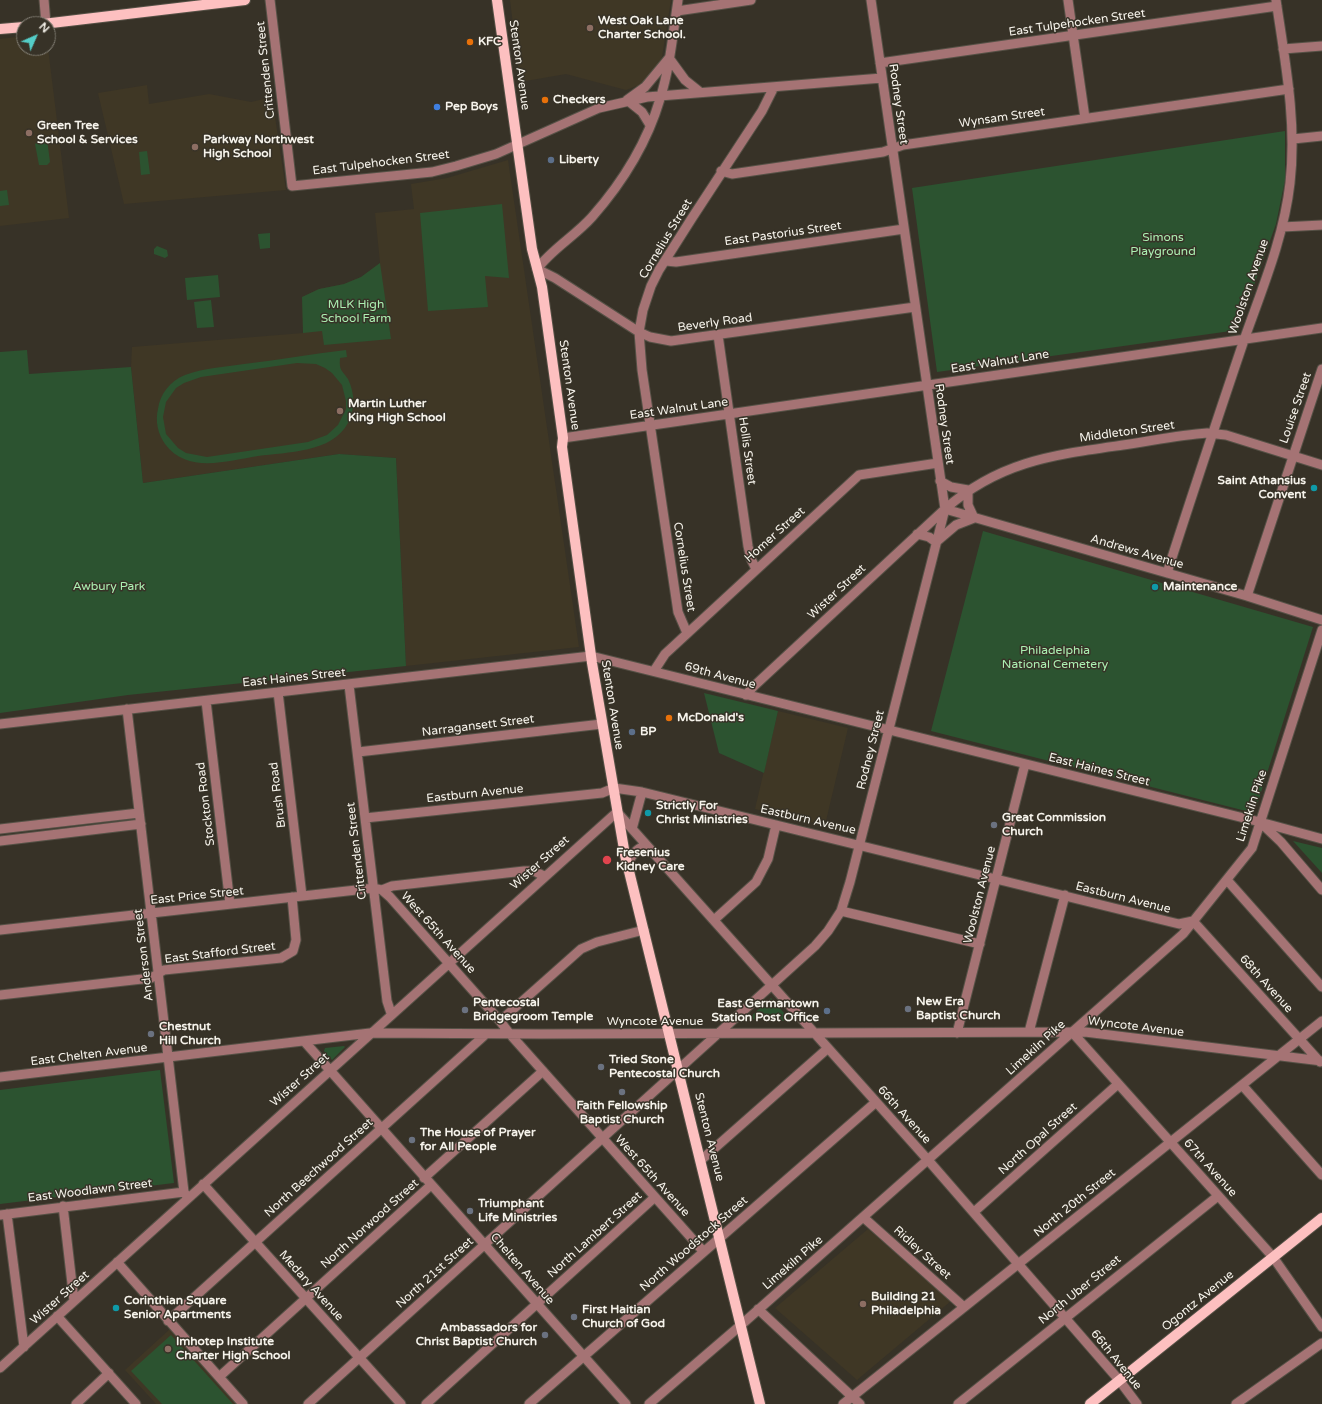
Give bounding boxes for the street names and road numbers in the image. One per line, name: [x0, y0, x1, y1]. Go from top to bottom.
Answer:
street label: East Tulpehocken Street: [1008, 6, 1146, 40]
street label: Stenton Avenue: [506, 19, 532, 111]
street label: Crittenden Street: [254, 20, 278, 120]
street label: Rodney Street: [885, 63, 911, 145]
street label: Wynsam Street: [958, 105, 1046, 131]
street label: East Tulpehocken Street: [312, 147, 450, 179]
street label: Cornelius Street: [636, 196, 696, 282]
street label: East Pastorius Street: [724, 219, 842, 249]
street label: Woolston Avenue: [1226, 237, 1272, 337]
street label: Beverly Road: [677, 311, 753, 335]
street label: Stenton Avenue: [556, 339, 582, 431]
street label: East Walnut Lane: [950, 347, 1050, 377]
street label: Louise Street: [1277, 370, 1315, 446]
street label: Rodney Street: [931, 383, 957, 465]
street label: East Walnut Lane: [629, 395, 729, 423]
street label: Hollis Street: [735, 416, 759, 486]
street label: Middleton Street: [1079, 418, 1175, 446]
street label: Homer Street: [742, 504, 808, 566]
street label: Cornelius Street: [670, 521, 698, 613]
street label: Andrews Avenue: [1089, 532, 1185, 572]
street label: Wister Street: [805, 561, 869, 623]
street label: Stenton Avenue: [598, 659, 626, 751]
street label: 69th Avenue: [683, 660, 757, 692]
street label: East Haines Street: [242, 665, 346, 691]
street label: Rodney Street: [854, 709, 888, 791]
street label: Narragansett Street: [421, 712, 535, 740]
street label: East Haines Street: [1047, 750, 1151, 790]
street label: Stockton Road: [194, 761, 218, 847]
street label: Brush Road: [267, 761, 289, 829]
street label: Limekiln Pike: [1234, 768, 1270, 844]
street label: Eastburn Avenue: [426, 782, 524, 806]
street label: Crittenden Street: [344, 801, 370, 901]
street label: Eastburn Avenue: [759, 802, 857, 838]
street label: Wister Street: [508, 833, 572, 893]
street label: Woolston Avenue: [961, 845, 999, 945]
street label: Eastburn Avenue: [1074, 879, 1172, 917]
street label: East Price Street: [150, 884, 244, 908]
street label: West 65th Avenue: [398, 889, 478, 977]
street label: Anderson Street: [131, 908, 157, 1002]
street label: East Stafford Street: [164, 939, 276, 967]
street label: 68th Avenue: [1236, 952, 1296, 1016]
street label: Wyncote Avenue: [1087, 1014, 1185, 1040]
street label: Wyncote Avenue: [607, 1015, 703, 1029]
street label: Limekiln Pike: [1003, 1018, 1069, 1078]
street label: East Chelten Avenue: [30, 1041, 148, 1069]
street label: Wister Street: [268, 1050, 332, 1110]
street label: 66th Avenue: [874, 1083, 934, 1147]
street label: Stenton Avenue: [691, 1091, 727, 1183]
street label: North Opal Street: [996, 1100, 1080, 1178]
street label: North Beechwood Street: [262, 1116, 376, 1220]
street label: West 65th Avenue: [612, 1132, 692, 1220]
street label: 67th Avenue: [1180, 1136, 1240, 1200]
street label: North 20th Street: [1031, 1166, 1119, 1240]
street label: East Woodlawn Street: [27, 1176, 153, 1206]
street label: North Norwood Street: [318, 1176, 422, 1272]
street label: North Lambert Street: [545, 1189, 645, 1281]
street label: North Woodstock Street: [637, 1193, 751, 1295]
street label: Ridley Street: [890, 1223, 954, 1283]
street label: Chelten Avenue: [487, 1230, 557, 1308]
street label: Limekiln Pike: [760, 1233, 826, 1293]
street label: North 21st Street: [393, 1234, 477, 1312]
street label: Medary Avenue: [276, 1248, 346, 1324]
street label: North Uber Street: [1036, 1252, 1124, 1328]
street label: Wister Street: [28, 1268, 92, 1328]
street label: Ogontz Avenue: [1159, 1268, 1237, 1334]
street label: 66th Avenue: [1087, 1327, 1145, 1393]

